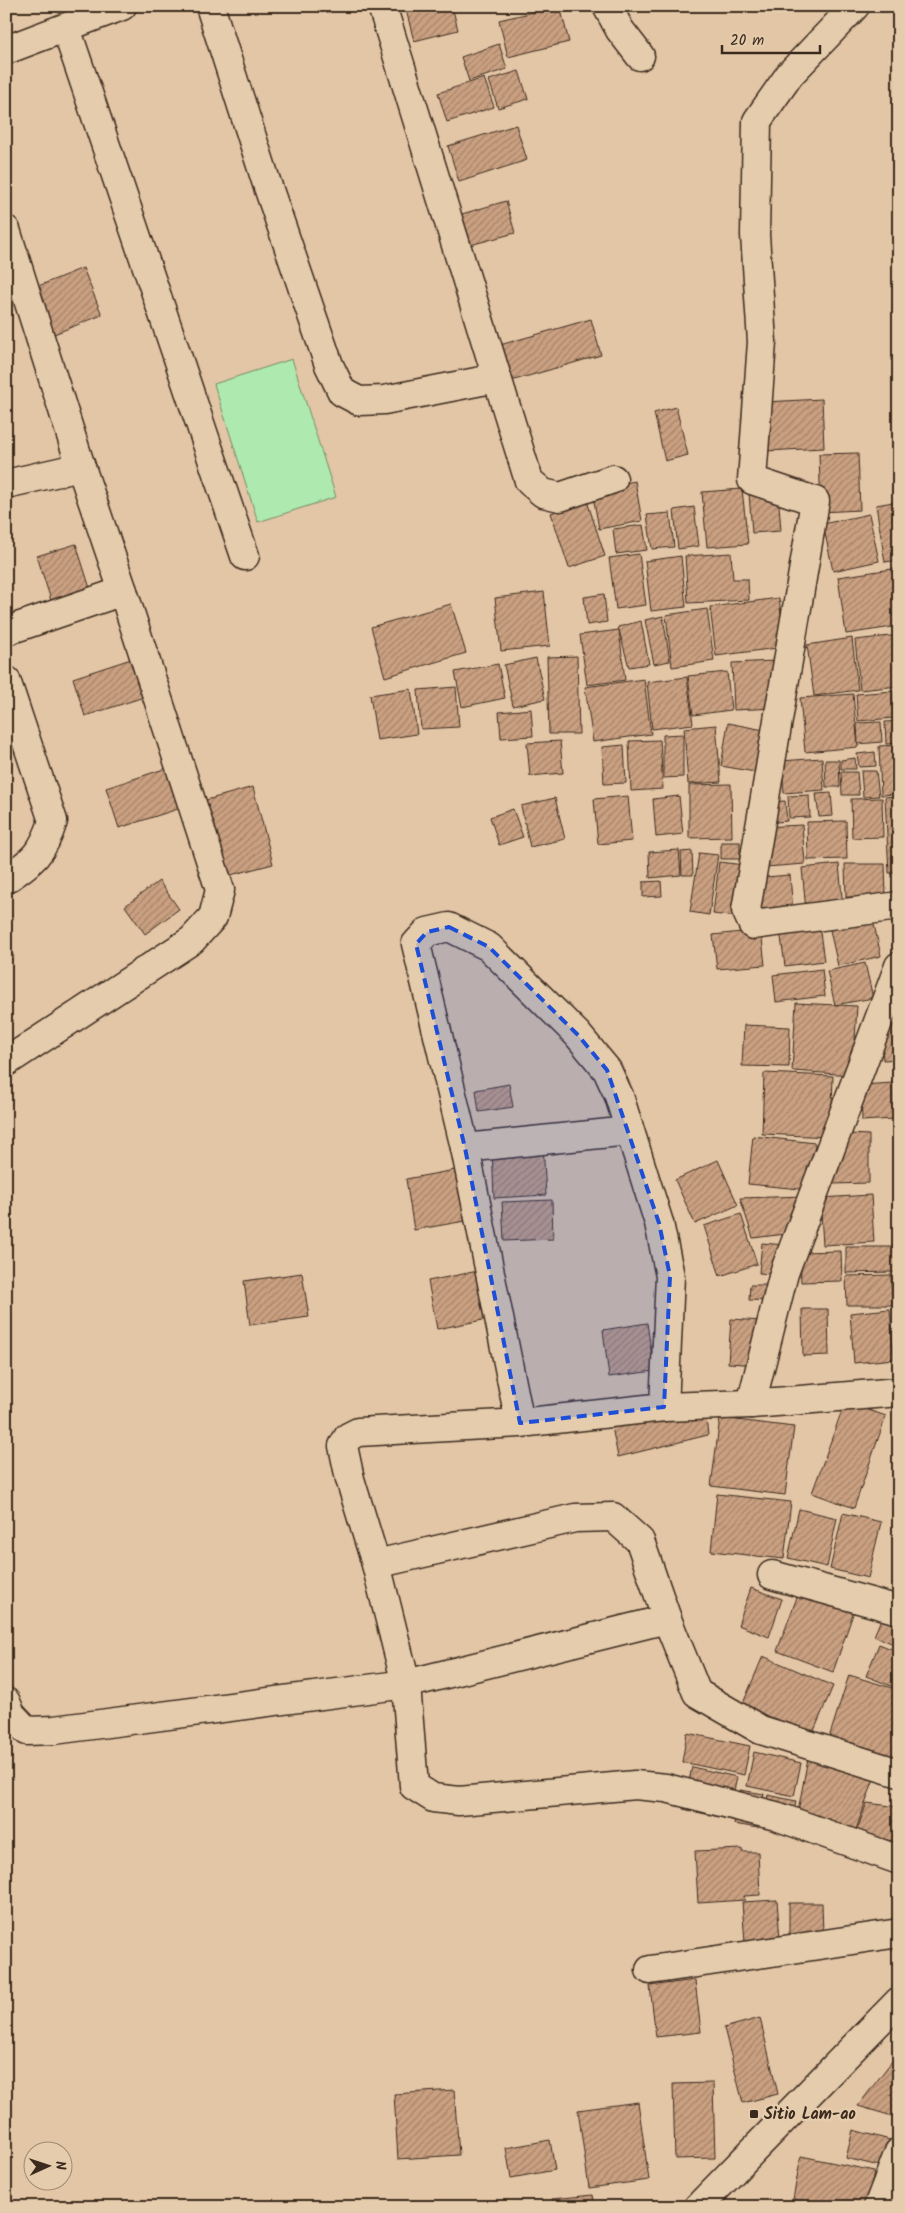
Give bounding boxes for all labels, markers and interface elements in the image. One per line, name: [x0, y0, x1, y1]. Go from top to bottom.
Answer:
scale bar: [722, 22, 820, 54]
text: 20 m: [730, 29, 764, 53]
place label: Sitio Lam-ao: [764, 2102, 856, 2127]
marker: Sitio Lam-ao: [748, 2108, 760, 2120]
north arrow: [22, 2140, 72, 2190]
text: N: [49, 2160, 71, 2171]

